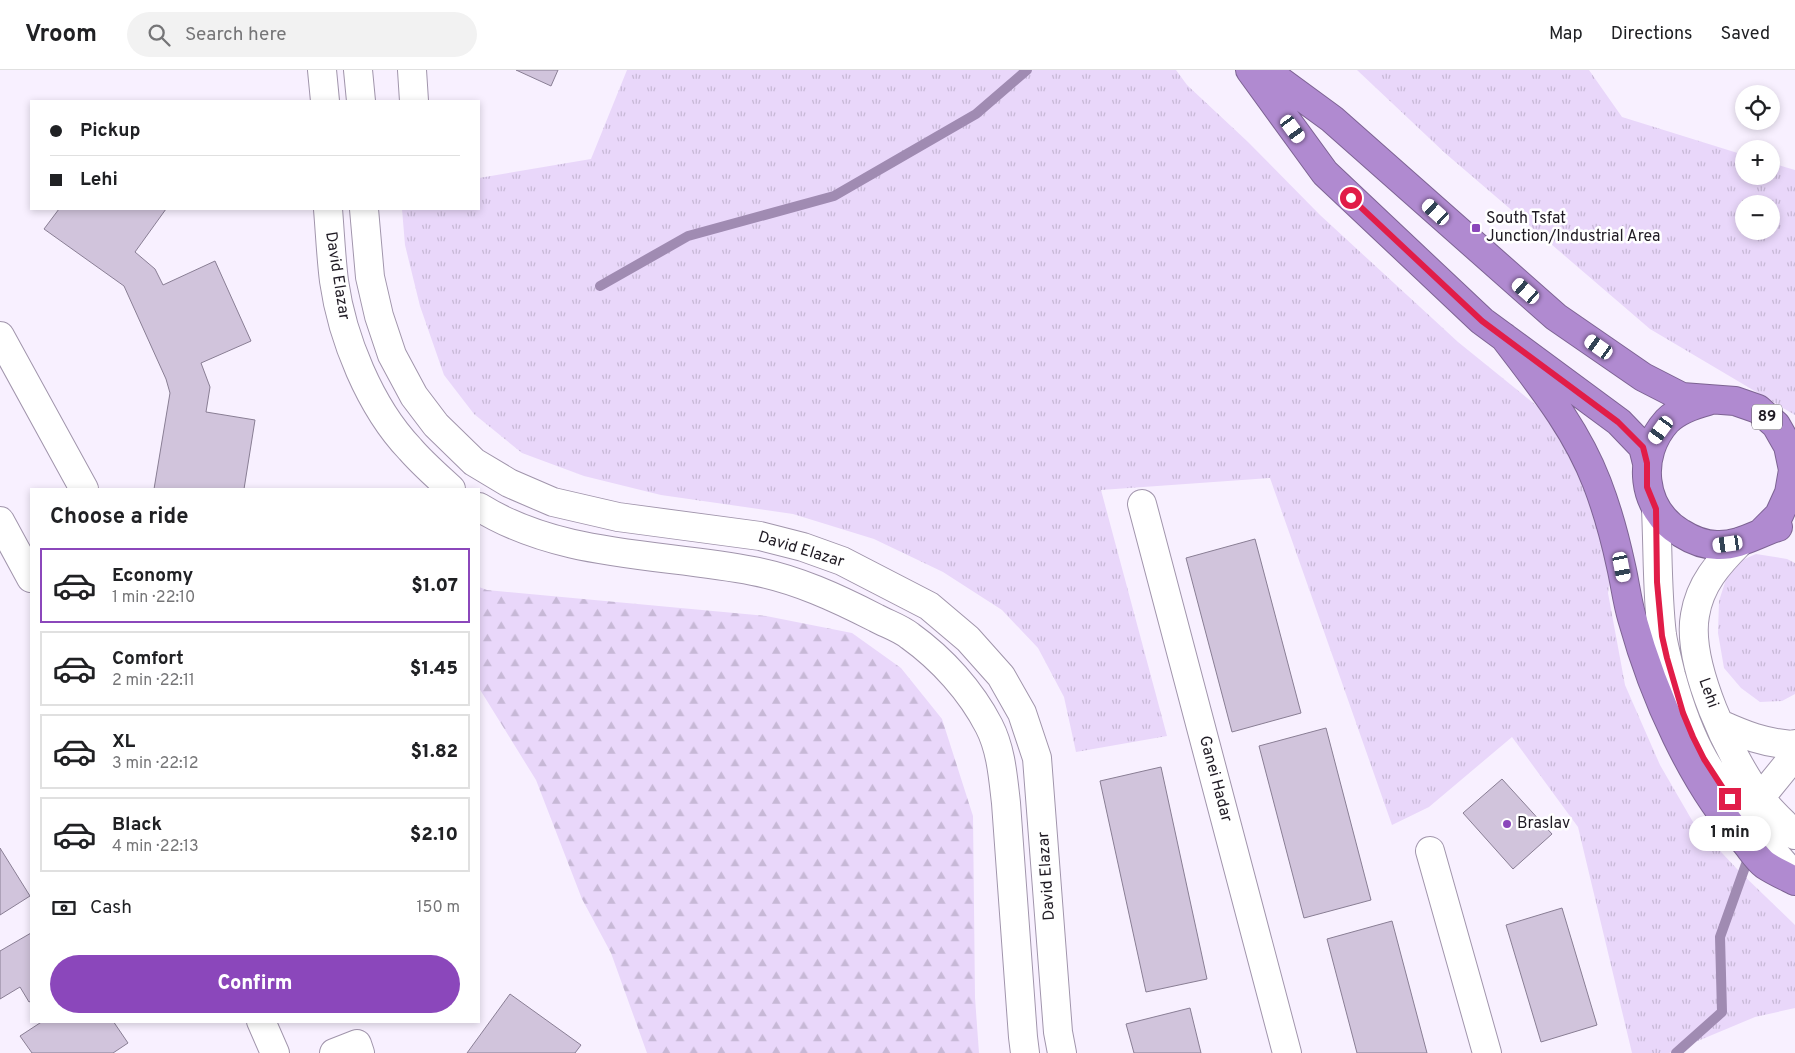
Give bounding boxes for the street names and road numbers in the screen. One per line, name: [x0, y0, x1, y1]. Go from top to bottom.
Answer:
street label: David Elazar: [320, 230, 354, 322]
road number: 89: [1752, 404, 1782, 430]
street label: David Elazar: [755, 527, 847, 573]
street label: Lehi: [1693, 675, 1723, 711]
street label: Ganei Hadar: [1194, 734, 1236, 824]
street label: David Elazar: [1034, 831, 1060, 921]

